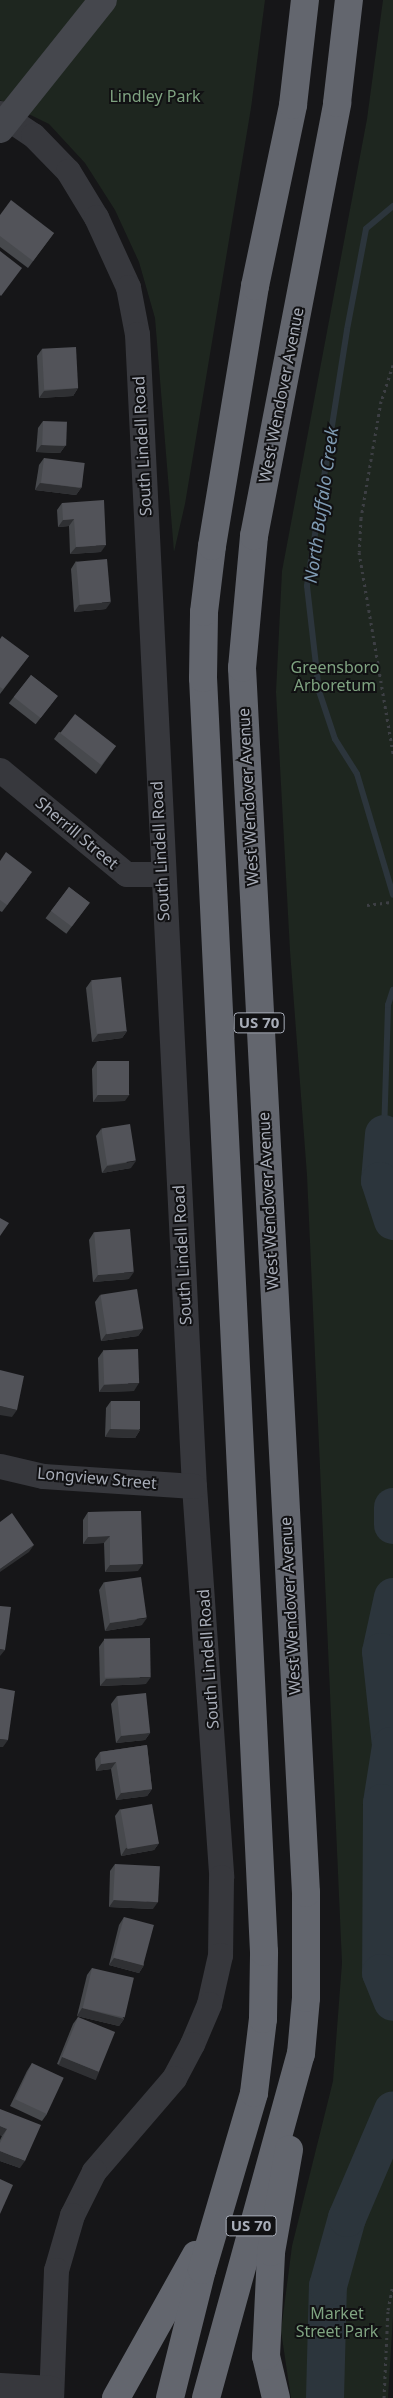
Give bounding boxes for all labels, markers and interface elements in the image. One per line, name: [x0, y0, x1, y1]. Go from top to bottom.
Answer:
park label: Lindley Park: [109, 86, 201, 106]
street label: West Wendover Avenue: [255, 306, 307, 484]
street label: South Lindell Road: [129, 375, 155, 517]
water label: North Buffalo Creek: [299, 425, 343, 585]
park label: Greensboro Arboretum: [290, 657, 380, 695]
street label: West Wendover Avenue: [234, 708, 262, 886]
street label: South Lindell Road: [147, 780, 173, 922]
street label: Sherrill Street: [32, 793, 122, 873]
road number: US 70: [233, 1010, 285, 1036]
street label: West Wendover Avenue: [254, 1112, 282, 1290]
street label: South Lindell Road: [169, 1184, 195, 1326]
street label: Longview Street: [36, 1463, 158, 1493]
street label: West Wendover Avenue: [276, 1517, 304, 1695]
street label: South Lindell Road: [194, 1588, 222, 1730]
road number: US 70: [225, 2214, 277, 2238]
park label: Market Street Park: [296, 2303, 378, 2341]

